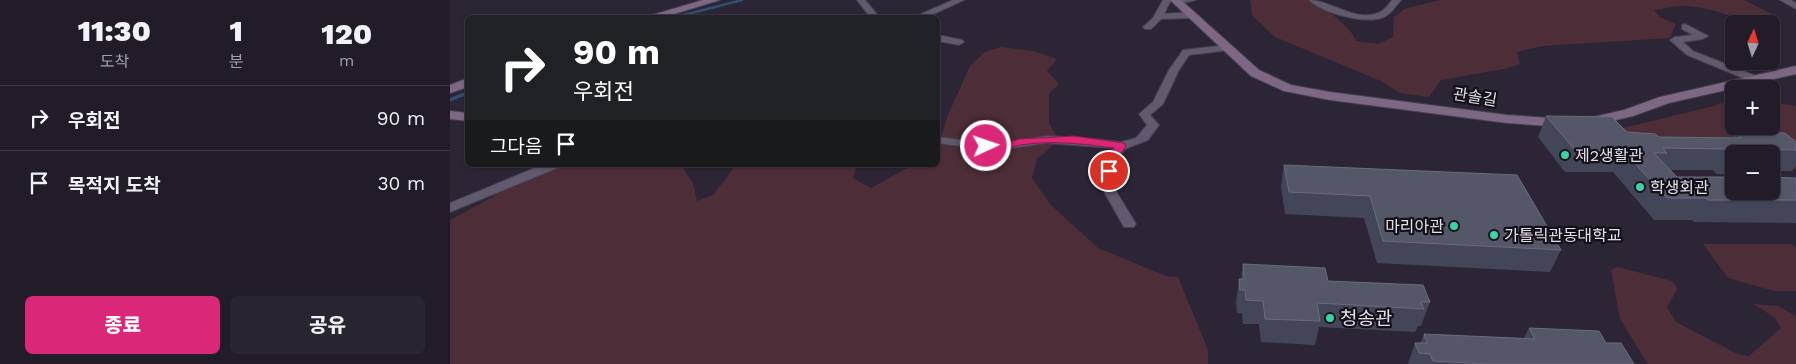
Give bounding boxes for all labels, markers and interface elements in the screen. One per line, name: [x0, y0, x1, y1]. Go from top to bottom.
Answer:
text: 11:30: [78, 13, 151, 48]
text: 1: [229, 13, 243, 48]
north arrow: [1725, 15, 1780, 70]
map controls: [1725, 15, 1780, 200]
text: 120: [321, 16, 372, 51]
text: 90 m: [573, 31, 660, 73]
icon: right: [490, 35, 555, 100]
text: m: [339, 51, 354, 70]
text: 도착: [100, 52, 129, 71]
text: 분: [229, 52, 244, 71]
text: 우회전: [573, 79, 634, 104]
button: +: [1725, 80, 1780, 135]
street label: 관솔길: [1452, 84, 1498, 110]
icon: right: [25, 104, 53, 132]
text: 90 m: [377, 107, 425, 130]
text: 우회전: [68, 109, 120, 132]
position arrow: [959, 119, 1011, 171]
icon: arrive: [552, 130, 580, 158]
text: 그다음: [490, 135, 542, 158]
button: −: [1725, 145, 1780, 200]
place label: 제2생활관: [1575, 146, 1643, 165]
marker: 제2생활관: [1559, 149, 1571, 161]
pin: [1088, 150, 1130, 192]
icon: arrive: [1095, 157, 1123, 185]
icon: arrive: [25, 169, 53, 197]
text: 30 m: [378, 172, 425, 195]
text: 목적지 도착: [68, 174, 161, 197]
place label: 학생회관: [1650, 178, 1709, 197]
marker: 학생회관: [1634, 181, 1646, 193]
place label: 마리아관: [1385, 217, 1444, 236]
marker: 마리아관: [1448, 220, 1460, 232]
place label: 가톨릭관동대학교: [1504, 226, 1622, 245]
marker: 가톨릭관동대학교: [1488, 229, 1500, 241]
button: 종료: [25, 296, 220, 354]
button: 공유: [230, 296, 425, 354]
place label: 청송관: [1340, 307, 1392, 330]
marker: 청송관: [1324, 312, 1336, 324]

